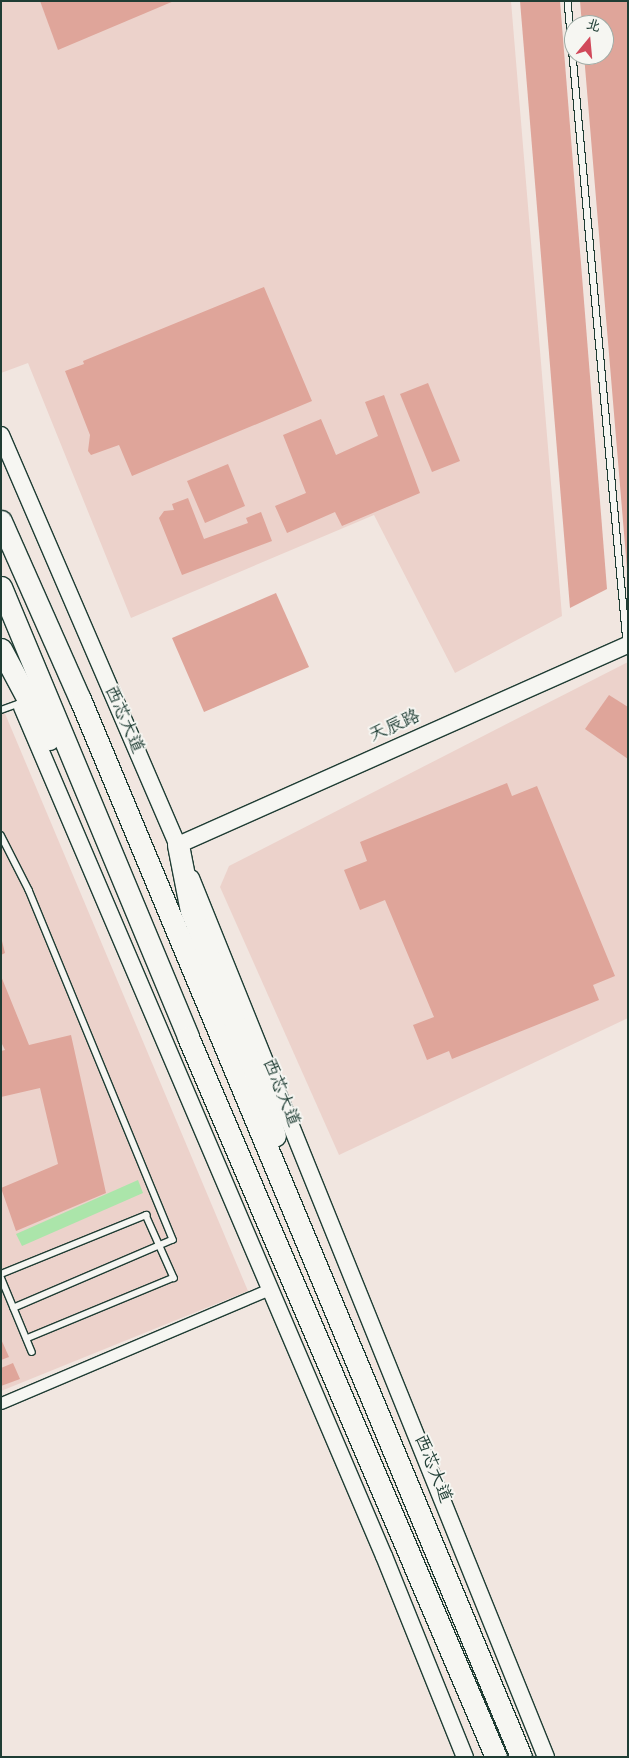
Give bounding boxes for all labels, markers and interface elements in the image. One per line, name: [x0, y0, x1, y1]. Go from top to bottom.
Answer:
text: 北: [583, 14, 603, 38]
north arrow: [564, 15, 614, 65]
street label: 西芯大道: [98, 683, 148, 757]
street label: 天辰路: [366, 706, 424, 748]
street label: 西芯大道: [257, 1056, 303, 1130]
street label: 西芯大道: [409, 1432, 455, 1506]

